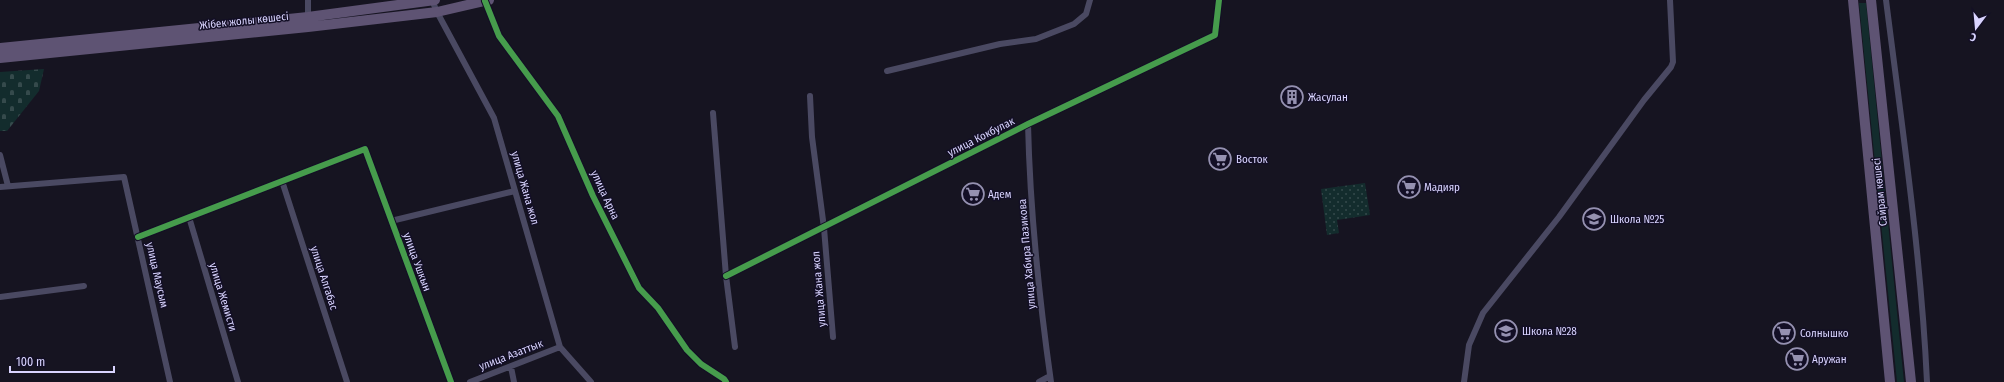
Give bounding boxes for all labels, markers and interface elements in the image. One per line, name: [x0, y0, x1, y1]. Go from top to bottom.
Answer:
north arrow: [1956, 8, 1996, 48]
street label: Жібек жолы көшесі: [199, 10, 289, 32]
text: С: [1969, 30, 1978, 44]
building icon: Жасулан: [1279, 84, 1305, 110]
place label: Жасулан: [1308, 91, 1348, 104]
street label: улица Кокбулак: [945, 114, 1017, 159]
supermarket icon: Восток: [1207, 146, 1233, 172]
street label: улица Жана жол: [508, 150, 542, 226]
place label: Восток: [1236, 153, 1268, 166]
street label: Сайрам көшесі: [1870, 157, 1890, 227]
street label: улица Арна: [588, 168, 622, 222]
supermarket icon: Мадияр: [1396, 174, 1422, 200]
supermarket icon: Адем: [960, 181, 986, 207]
place label: Мадияр: [1424, 181, 1460, 194]
place label: Адем: [988, 188, 1012, 201]
street label: улица Хабира Пазикова: [1016, 198, 1038, 310]
school or university icon: Школа №25: [1581, 206, 1607, 232]
place label: Школа №25: [1610, 213, 1664, 226]
street label: улица Ушкын: [400, 231, 434, 293]
street label: улица Маусым: [143, 241, 171, 309]
street label: улица Алгабас: [308, 244, 341, 312]
street label: улица Жана жол: [809, 251, 829, 327]
street label: улица Жемисти: [206, 261, 240, 333]
school or university icon: Школа №28: [1493, 318, 1519, 344]
supermarket icon: Солнышко: [1771, 320, 1797, 346]
place label: Школа №28: [1522, 325, 1577, 338]
place label: Солнышко: [1800, 327, 1849, 340]
street label: улица Азаттык: [477, 337, 546, 373]
supermarket icon: Аружан: [1784, 346, 1810, 372]
scale bar: [10, 348, 114, 374]
place label: Аружан: [1812, 353, 1847, 366]
text: 100 m: [16, 355, 45, 369]

